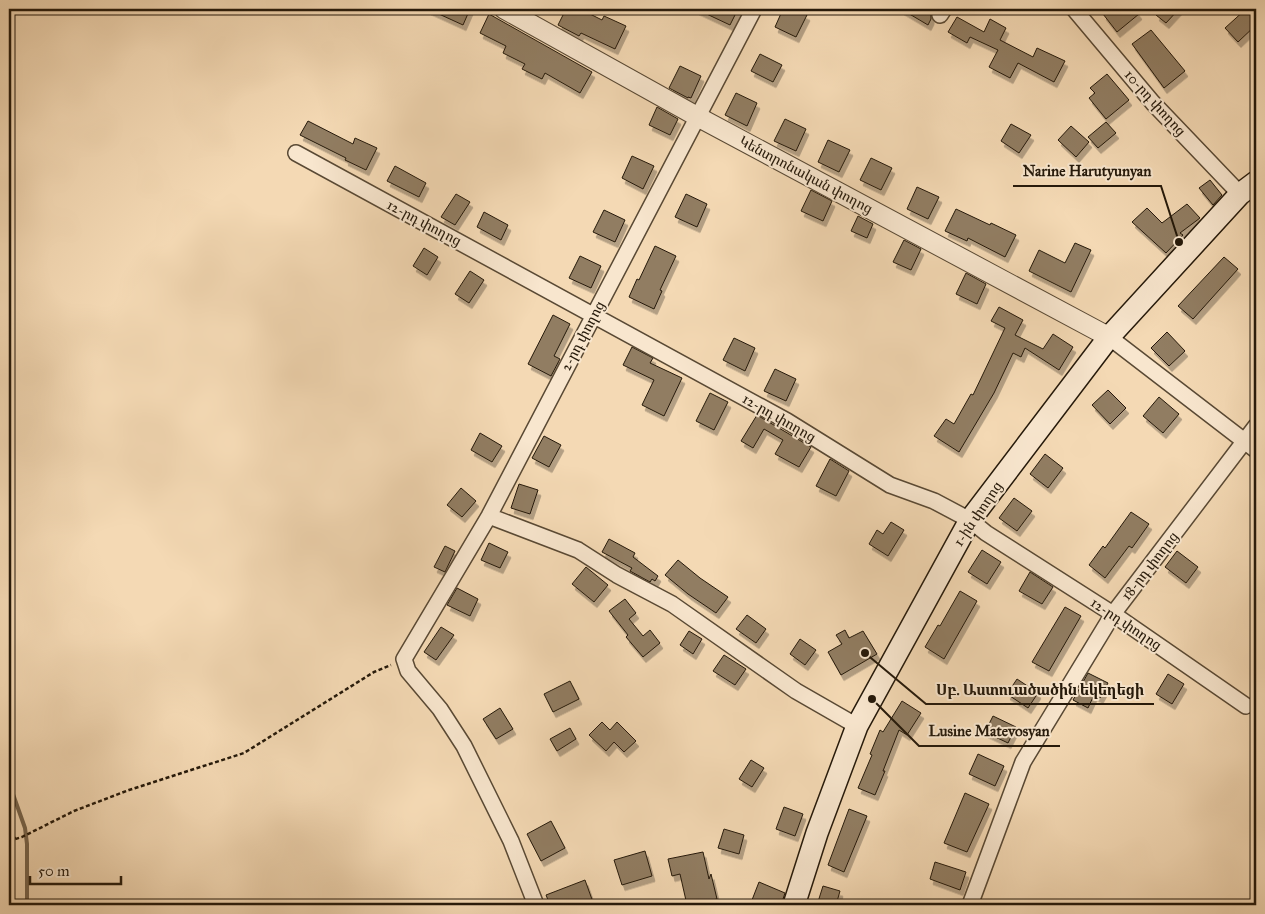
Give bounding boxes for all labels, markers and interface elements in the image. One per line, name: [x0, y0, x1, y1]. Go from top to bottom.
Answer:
street label: 10-րդ փողոց: [1121, 66, 1189, 140]
street label: Կենտրոնական փողոց: [736, 133, 876, 217]
callout: Narine Harutyunyan: [1013, 156, 1161, 186]
text: Narine Harutyunyan: [1023, 162, 1152, 181]
street label: 12-րդ փողոց: [384, 196, 464, 250]
street label: 2-րդ փողոց: [558, 298, 608, 374]
street label: 12-րդ փողոց: [739, 390, 819, 446]
street label: 1-ին փողոց: [950, 478, 1006, 550]
street label: 18-րդ փողոց: [1118, 528, 1182, 604]
street label: 12-րդ փողոց: [1087, 594, 1165, 654]
callout: Սբ. Աստուածածին եկեղեցի: [926, 674, 1154, 704]
text: Սբ. Աստուածածին եկեղեցի: [936, 681, 1144, 699]
callout: Lusine Matevosyan: [919, 716, 1060, 746]
text: Lusine Matevosyan: [928, 722, 1050, 741]
scale bar: [30, 854, 121, 886]
text: 50 m: [38, 862, 70, 880]

